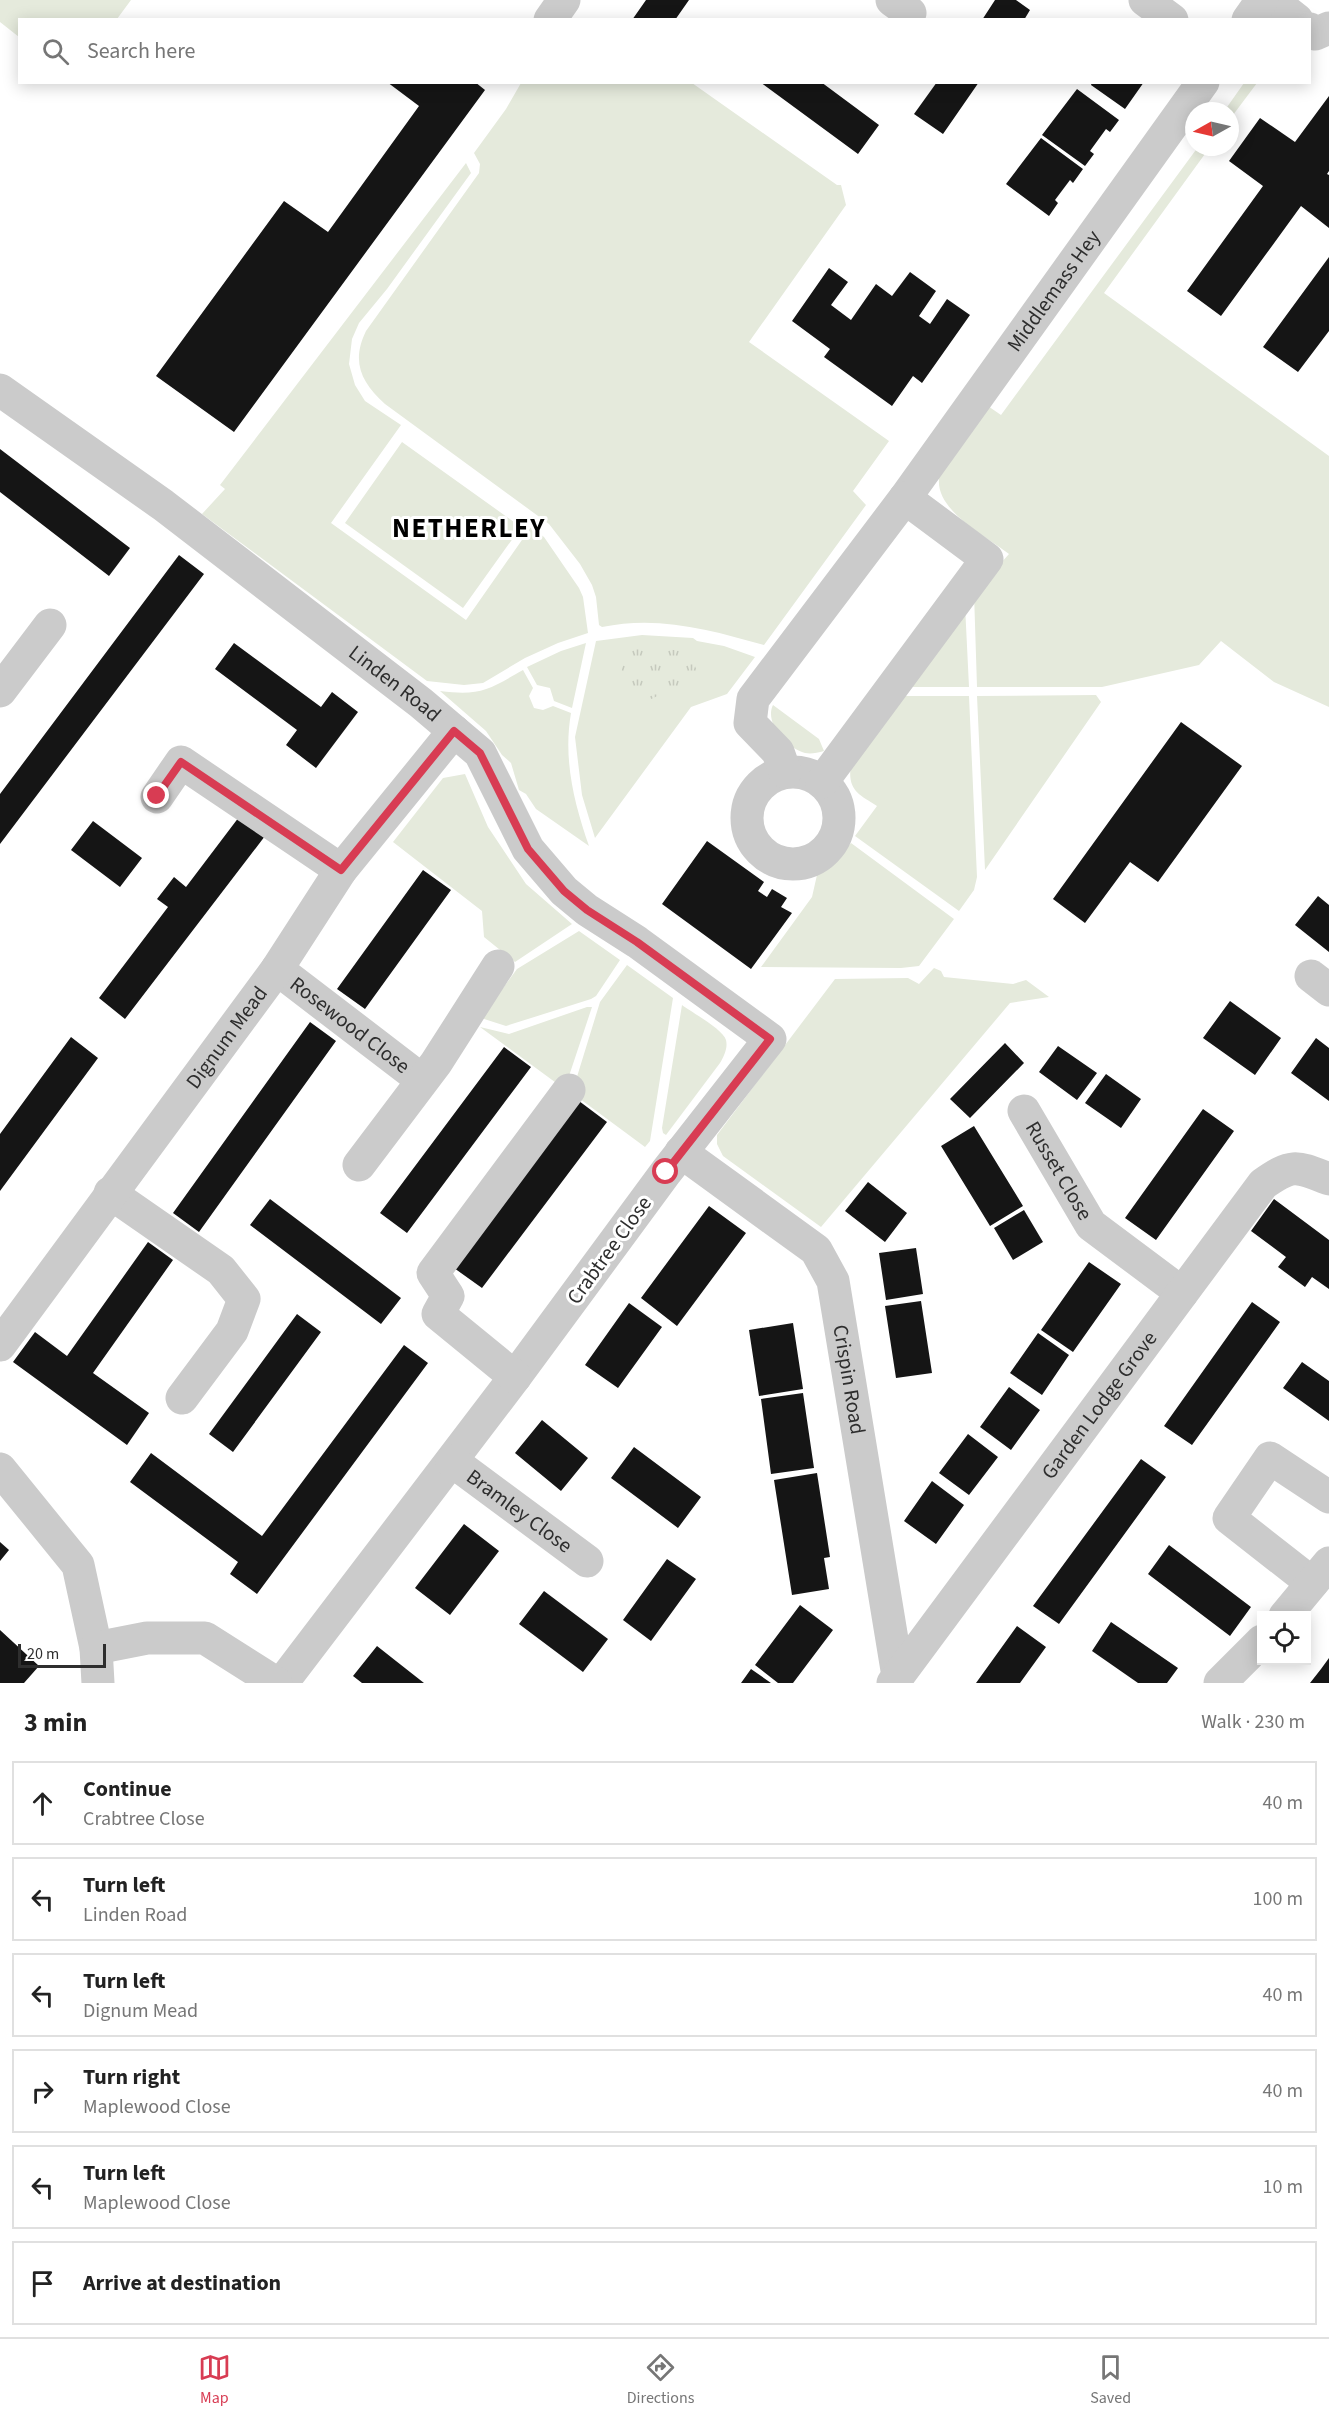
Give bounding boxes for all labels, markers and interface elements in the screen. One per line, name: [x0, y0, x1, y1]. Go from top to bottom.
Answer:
search box: [18, 18, 1311, 84]
icon: search: [39, 35, 72, 68]
text: Search here: [87, 35, 195, 67]
north arrow: [1185, 102, 1239, 156]
street label: Middlemass Hey: [1000, 224, 1108, 358]
district label: NETHERLEY: [392, 509, 546, 548]
street label: Linden Road: [342, 638, 448, 729]
route end: [143, 782, 169, 808]
street label: Rosewood Close: [284, 969, 416, 1081]
street label: Dignum Mead: [179, 980, 275, 1095]
street label: Russet Close: [1018, 1115, 1100, 1226]
route start: [652, 1158, 678, 1184]
street label: Crabtree Close: [559, 1190, 659, 1310]
street label: Crispin Road: [825, 1322, 873, 1437]
street label: Garden Lodge Grove: [1034, 1325, 1164, 1485]
street label: Bramley Close: [460, 1462, 579, 1560]
map controls: [1257, 1611, 1311, 1665]
button: locate: [1257, 1611, 1311, 1665]
scale bar: [18, 1641, 106, 1668]
text: 20 m: [27, 1643, 59, 1665]
text: 3 min: [24, 1704, 87, 1741]
text: Walk · 230 m: [1201, 1708, 1305, 1736]
text: Continue: [83, 1773, 172, 1805]
icon: ahead: [26, 1787, 59, 1820]
text: 40 m: [1263, 1789, 1303, 1817]
text: Crabtree Close: [83, 1805, 205, 1833]
text: Turn left: [83, 1869, 165, 1901]
icon: left: [26, 1883, 59, 1916]
text: 100 m: [1253, 1885, 1303, 1913]
text: Linden Road: [83, 1901, 187, 1929]
text: Turn left: [83, 1965, 165, 1997]
icon: left: [26, 1979, 59, 2012]
text: 40 m: [1263, 1981, 1303, 2009]
text: Dignum Mead: [83, 1997, 198, 2025]
text: Turn right: [83, 2061, 180, 2093]
icon: right: [26, 2075, 59, 2108]
text: 40 m: [1263, 2077, 1303, 2105]
text: Maplewood Close: [83, 2093, 231, 2121]
text: Turn left: [83, 2157, 165, 2189]
icon: left: [26, 2171, 59, 2204]
text: 10 m: [1263, 2173, 1303, 2201]
text: Maplewood Close: [83, 2189, 231, 2217]
icon: arrive: [26, 2267, 59, 2300]
text: Arrive at destination: [83, 2267, 281, 2299]
tab: Map: [198, 2351, 231, 2409]
tab: Directions: [627, 2351, 694, 2409]
tab: Saved: [1090, 2351, 1131, 2409]

